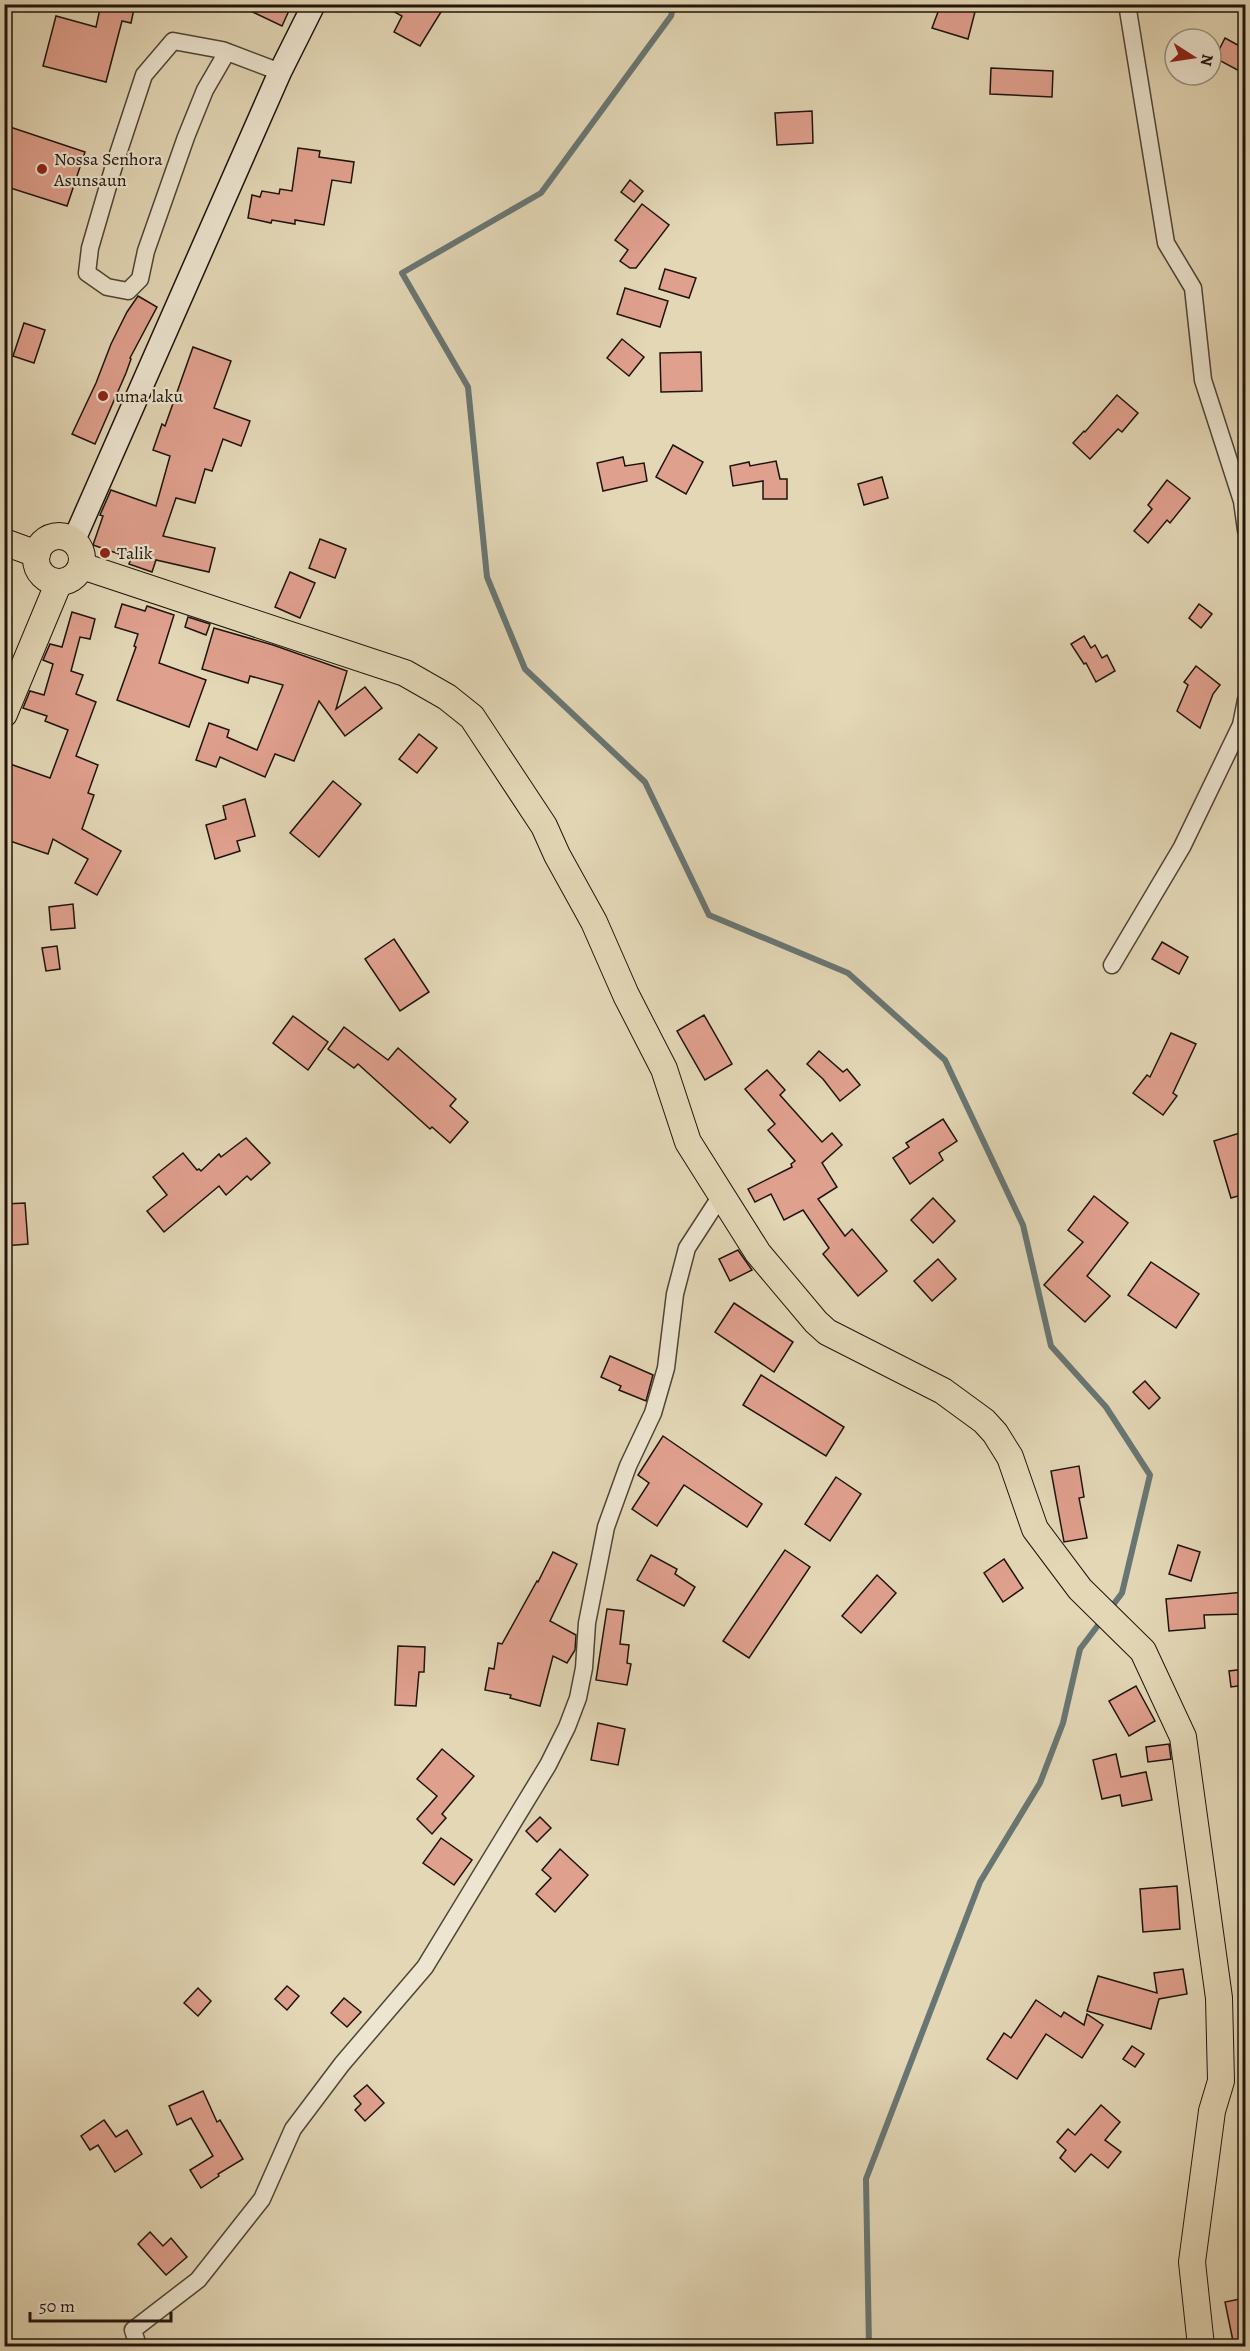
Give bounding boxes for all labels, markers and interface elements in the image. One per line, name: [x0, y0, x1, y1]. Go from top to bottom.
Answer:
north arrow: [1163, 27, 1223, 87]
text: N: [1195, 52, 1219, 68]
place label: Nossa Senhora Asunsaun: [53, 147, 163, 192]
marker: Nossa Senhora Asunsaun: [35, 162, 49, 176]
place label: uma laku: [115, 384, 183, 408]
marker: uma laku: [96, 389, 110, 403]
place label: Talik: [117, 541, 153, 565]
marker: Talik: [98, 546, 112, 560]
scale bar: [30, 2285, 171, 2323]
text: 50 m: [39, 2294, 75, 2318]

